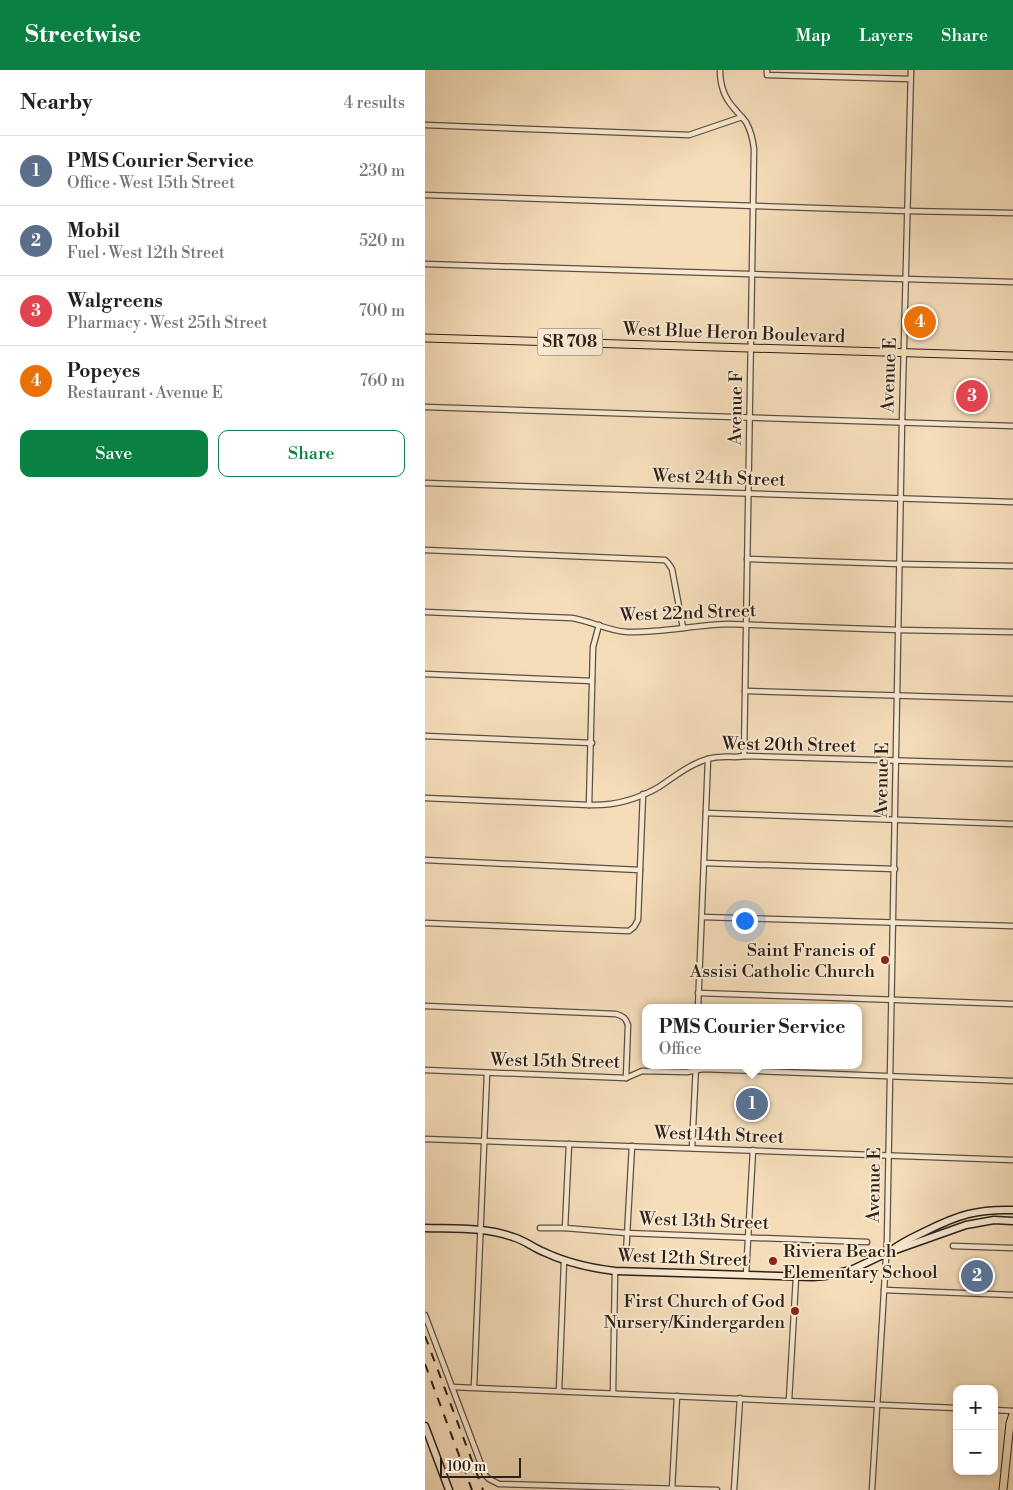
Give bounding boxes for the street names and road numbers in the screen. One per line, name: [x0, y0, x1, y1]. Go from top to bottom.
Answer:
street label: West Blue Heron Boulevard: [622, 318, 846, 348]
road number: SR 708: [537, 328, 603, 356]
street label: Avenue E: [876, 337, 902, 414]
street label: Avenue F: [724, 370, 748, 447]
street label: West 24th Street: [651, 464, 787, 492]
street label: West 22nd Street: [618, 599, 757, 627]
street label: West 20th Street: [721, 732, 857, 758]
street label: Avenue E: [870, 742, 894, 819]
street label: West 15th Street: [489, 1048, 621, 1074]
street label: West 14th Street: [653, 1121, 785, 1149]
street label: Avenue E: [862, 1147, 886, 1224]
street label: West 13th Street: [638, 1207, 770, 1235]
street label: West 12th Street: [616, 1244, 749, 1272]

